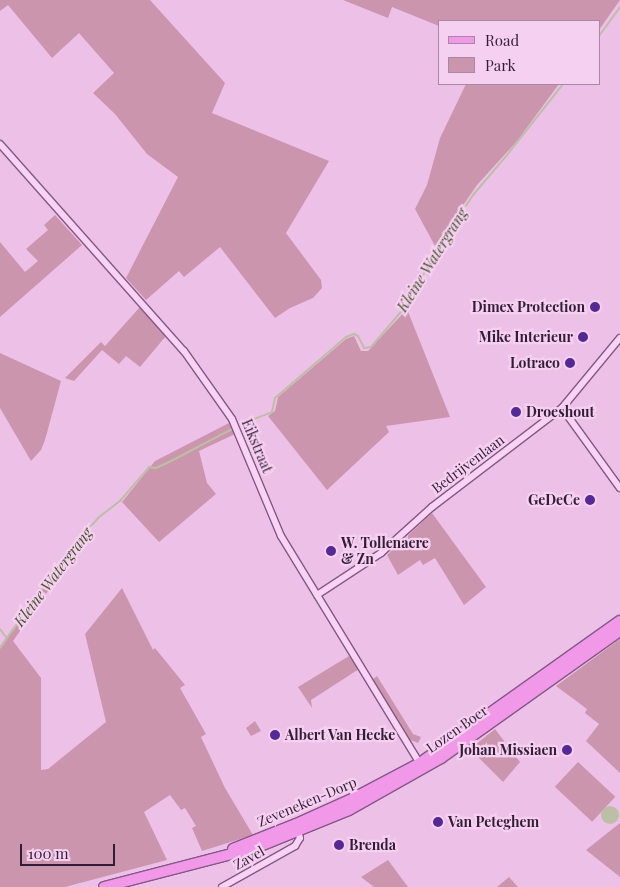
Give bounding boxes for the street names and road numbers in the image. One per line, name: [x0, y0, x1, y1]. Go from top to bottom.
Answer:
street label: Eikstraat: [238, 417, 276, 475]
street label: Bedrijvenlaan: [428, 431, 508, 497]
street label: Lozen Boer: [423, 702, 491, 756]
street label: Zeveneken-Dorp: [255, 774, 359, 830]
street label: Zavel: [230, 843, 268, 873]

